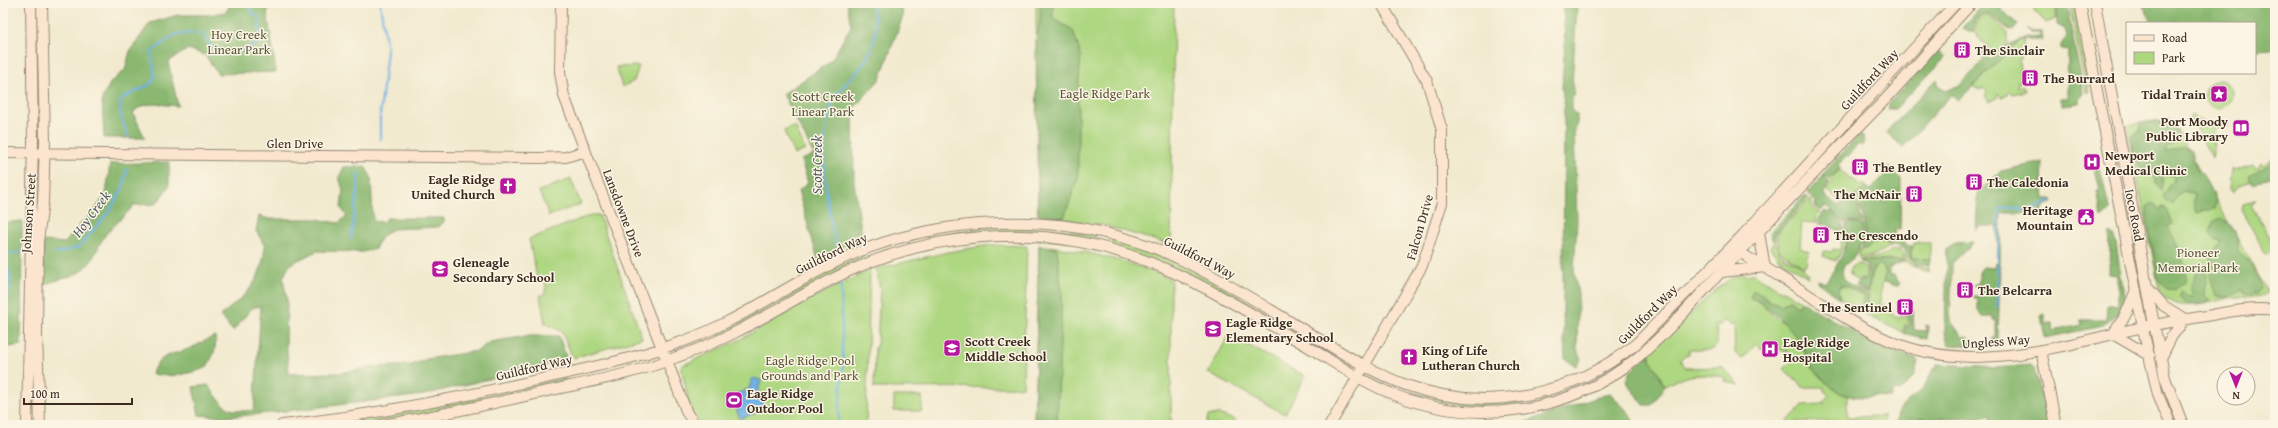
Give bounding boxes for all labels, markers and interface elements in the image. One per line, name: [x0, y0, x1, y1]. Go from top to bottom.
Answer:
legend: [2126, 22, 2256, 74]
park label: Hoy Creek Linear Park: [208, 25, 271, 59]
text: Road: [2162, 29, 2188, 46]
building icon: The Sinclair: [1952, 40, 1972, 60]
place label: The Sinclair: [1975, 41, 2045, 60]
street label: Guildford Way: [1836, 44, 1903, 114]
text: Park: [2162, 49, 2186, 66]
building icon: The Burrard: [2020, 68, 2040, 88]
place label: The Burrard: [2043, 69, 2115, 88]
park label: Eagle Ridge Park: [1060, 84, 1151, 103]
place icon: Tidal Train: [2209, 84, 2229, 104]
place label: Tidal Train: [2141, 85, 2206, 104]
park label: Scott Creek Linear Park: [792, 87, 855, 121]
place label: Port Moody Public Library: [2146, 112, 2228, 146]
library icon: Port Moody Public Library: [2231, 118, 2251, 138]
street label: Glen Drive: [267, 134, 323, 153]
water label: Scott Creek: [807, 135, 827, 195]
place label: Newport Medical Clinic: [2105, 146, 2187, 180]
hospital icon: Newport Medical Clinic: [2082, 152, 2102, 172]
building icon: The Bentley: [1850, 157, 1870, 177]
place label: The Bentley: [1873, 158, 1942, 177]
street label: Lansdowne Drive: [598, 166, 649, 260]
place label: Eagle Ridge United Church: [411, 170, 495, 204]
street label: Johnson Street: [16, 172, 41, 256]
building icon: The Caledonia: [1964, 172, 1984, 192]
place label: The Caledonia: [1987, 173, 2069, 192]
church icon: Eagle Ridge United Church: [498, 176, 518, 196]
building icon: The McNair: [1904, 184, 1924, 204]
place label: The McNair: [1834, 185, 1901, 204]
water label: Hoy Creek: [66, 186, 115, 242]
street label: Ioco Road: [2120, 187, 2149, 243]
street label: Falcon Drive: [1401, 192, 1438, 262]
place label: Heritage Mountain: [2016, 201, 2073, 235]
public building icon: Heritage Mountain: [2076, 207, 2096, 227]
building icon: The Crescendo: [1811, 225, 1831, 245]
place label: The Crescendo: [1834, 226, 1918, 245]
street label: Guildford Way: [792, 228, 871, 279]
street label: Guildford Way: [1161, 231, 1239, 284]
park label: Pioneer Memorial Park: [2158, 243, 2239, 277]
place label: Gleneagle Secondary School: [453, 253, 555, 287]
school or university icon: Gleneagle Secondary School: [430, 259, 450, 279]
street label: Guildford Way: [1613, 280, 1682, 349]
building icon: The Belcarra: [1955, 280, 1975, 300]
place label: The Belcarra: [1978, 281, 2053, 300]
building icon: The Sentinel: [1895, 297, 1915, 317]
place label: The Sentinel: [1819, 298, 1892, 317]
place label: Eagle Ridge Elementary School: [1226, 313, 1334, 347]
school or university icon: Eagle Ridge Elementary School: [1203, 319, 1223, 339]
street label: Ungless Way: [1961, 330, 2031, 353]
place label: Scott Creek Middle School: [965, 332, 1047, 366]
place label: Eagle Ridge Hospital: [1783, 333, 1850, 367]
school or university icon: Scott Creek Middle School: [942, 338, 962, 358]
hospital icon: Eagle Ridge Hospital: [1760, 339, 1780, 359]
place label: King of Life Lutheran Church: [1422, 341, 1520, 375]
church icon: King of Life Lutheran Church: [1399, 347, 1419, 367]
street label: Guildford Way: [494, 349, 575, 386]
park label: Eagle Ridge Pool Grounds and Park: [761, 351, 859, 385]
north arrow: [2216, 366, 2256, 406]
scale bar: [24, 380, 132, 406]
place label: Eagle Ridge Outdoor Pool: [747, 384, 823, 418]
text: 100 m: [30, 385, 60, 402]
text: N: [2232, 388, 2240, 404]
sports icon: Eagle Ridge Outdoor Pool: [724, 390, 744, 410]

